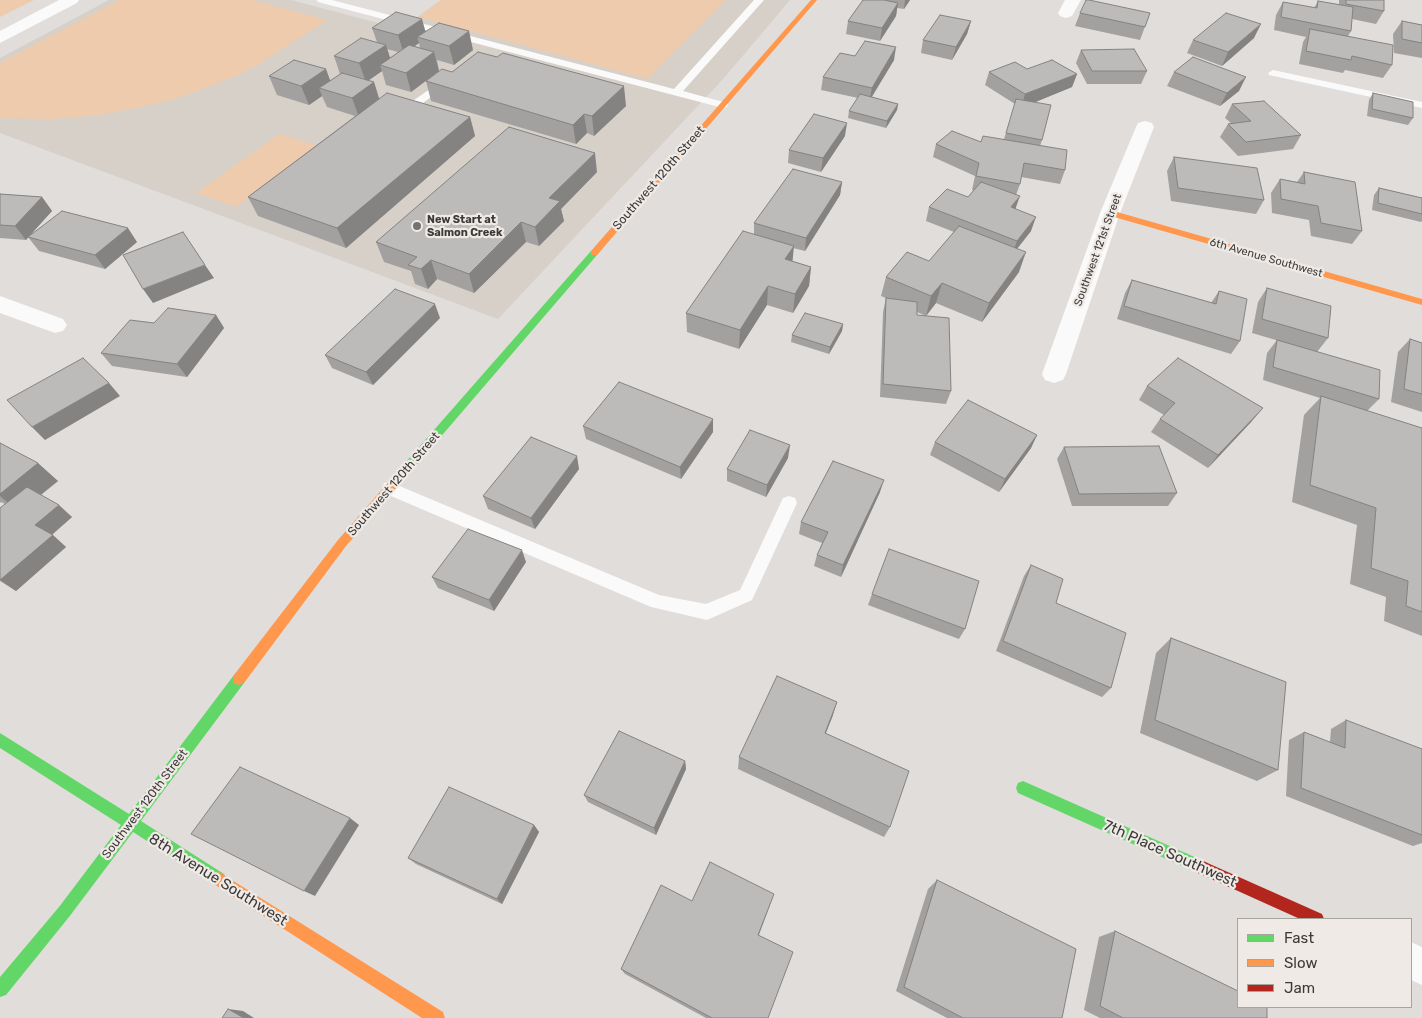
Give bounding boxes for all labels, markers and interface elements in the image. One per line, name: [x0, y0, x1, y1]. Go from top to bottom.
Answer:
street label: Southwest 120th Street: [610, 123, 708, 233]
street label: Southwest 121st Street: [1072, 192, 1124, 308]
place label: New Start at Salmon Creek: [427, 213, 502, 239]
marker: New Start at Salmon Creek: [411, 220, 423, 232]
street label: 6th Avenue Southwest: [1208, 236, 1324, 280]
street label: Southwest 120th Street: [345, 429, 443, 539]
street label: Southwest 120th Street: [99, 747, 191, 861]
street label: 7th Place Southwest: [1101, 817, 1239, 891]
street label: 8th Avenue Southwest: [145, 830, 291, 930]
legend: [1237, 918, 1412, 1008]
text: Fast: [1284, 929, 1314, 947]
text: Slow: [1284, 954, 1317, 972]
text: Jam: [1284, 979, 1315, 997]

